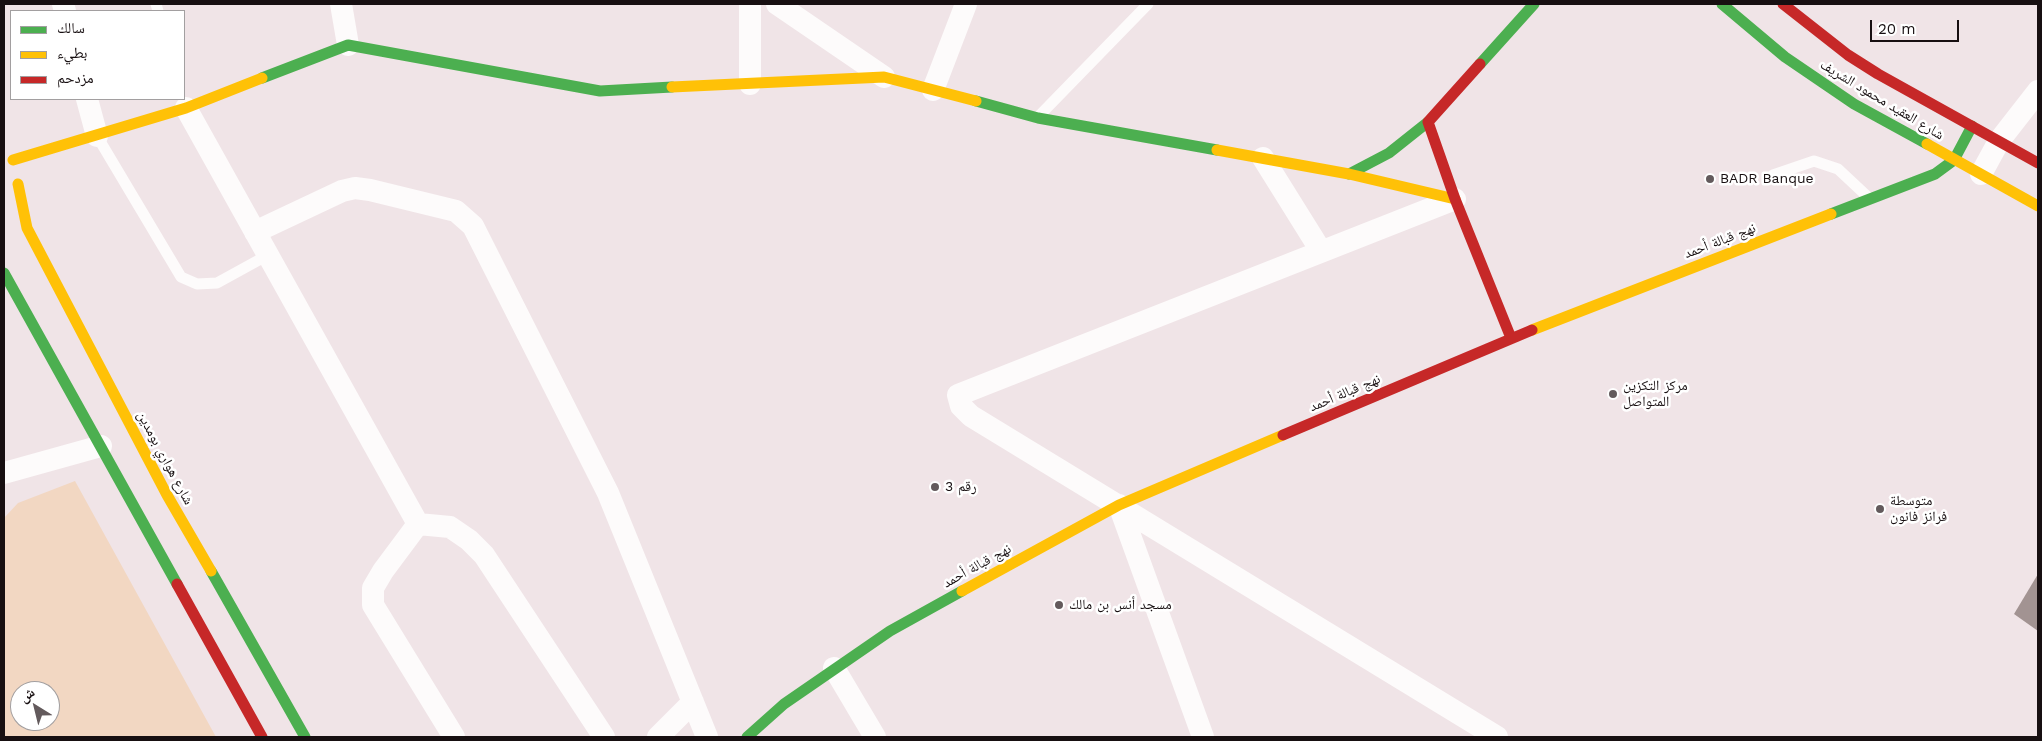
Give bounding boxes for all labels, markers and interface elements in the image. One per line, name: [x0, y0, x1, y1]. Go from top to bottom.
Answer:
legend: [10, 10, 185, 100]
scale bar: [1872, 10, 1961, 42]
text: سالك: [57, 19, 85, 37]
text: 20 m: [1878, 20, 1916, 38]
text: بطيء: [57, 44, 87, 62]
street label: شارع العقيد محمود الشريف: [1817, 56, 1947, 144]
text: مزدحم: [57, 69, 94, 87]
place label: BADR Banque: [1720, 171, 1814, 187]
marker: BADR Banque: [1704, 173, 1716, 185]
street label: نهج قبالة أحمد: [1682, 220, 1758, 262]
street label: نهج قبالة أحمد: [1307, 371, 1383, 415]
place label: مركز التكزين المتواصل: [1623, 378, 1688, 411]
marker: مركز التكزين المتواصل: [1607, 388, 1619, 400]
street label: شارع هواري بومدين: [133, 408, 197, 508]
place label: رقم 3: [945, 479, 977, 495]
marker: رقم 3: [929, 481, 941, 493]
place label: متوسطة فرانز فانون: [1890, 493, 1947, 526]
marker: متوسطة فرانز فانون: [1874, 503, 1886, 515]
street label: نهج قبالة أحمد: [940, 540, 1014, 592]
place label: مسجد أنس بن مالك: [1069, 597, 1172, 613]
marker: مسجد أنس بن مالك: [1053, 599, 1065, 611]
north arrow: [10, 681, 60, 731]
text: ش: [16, 684, 37, 706]

